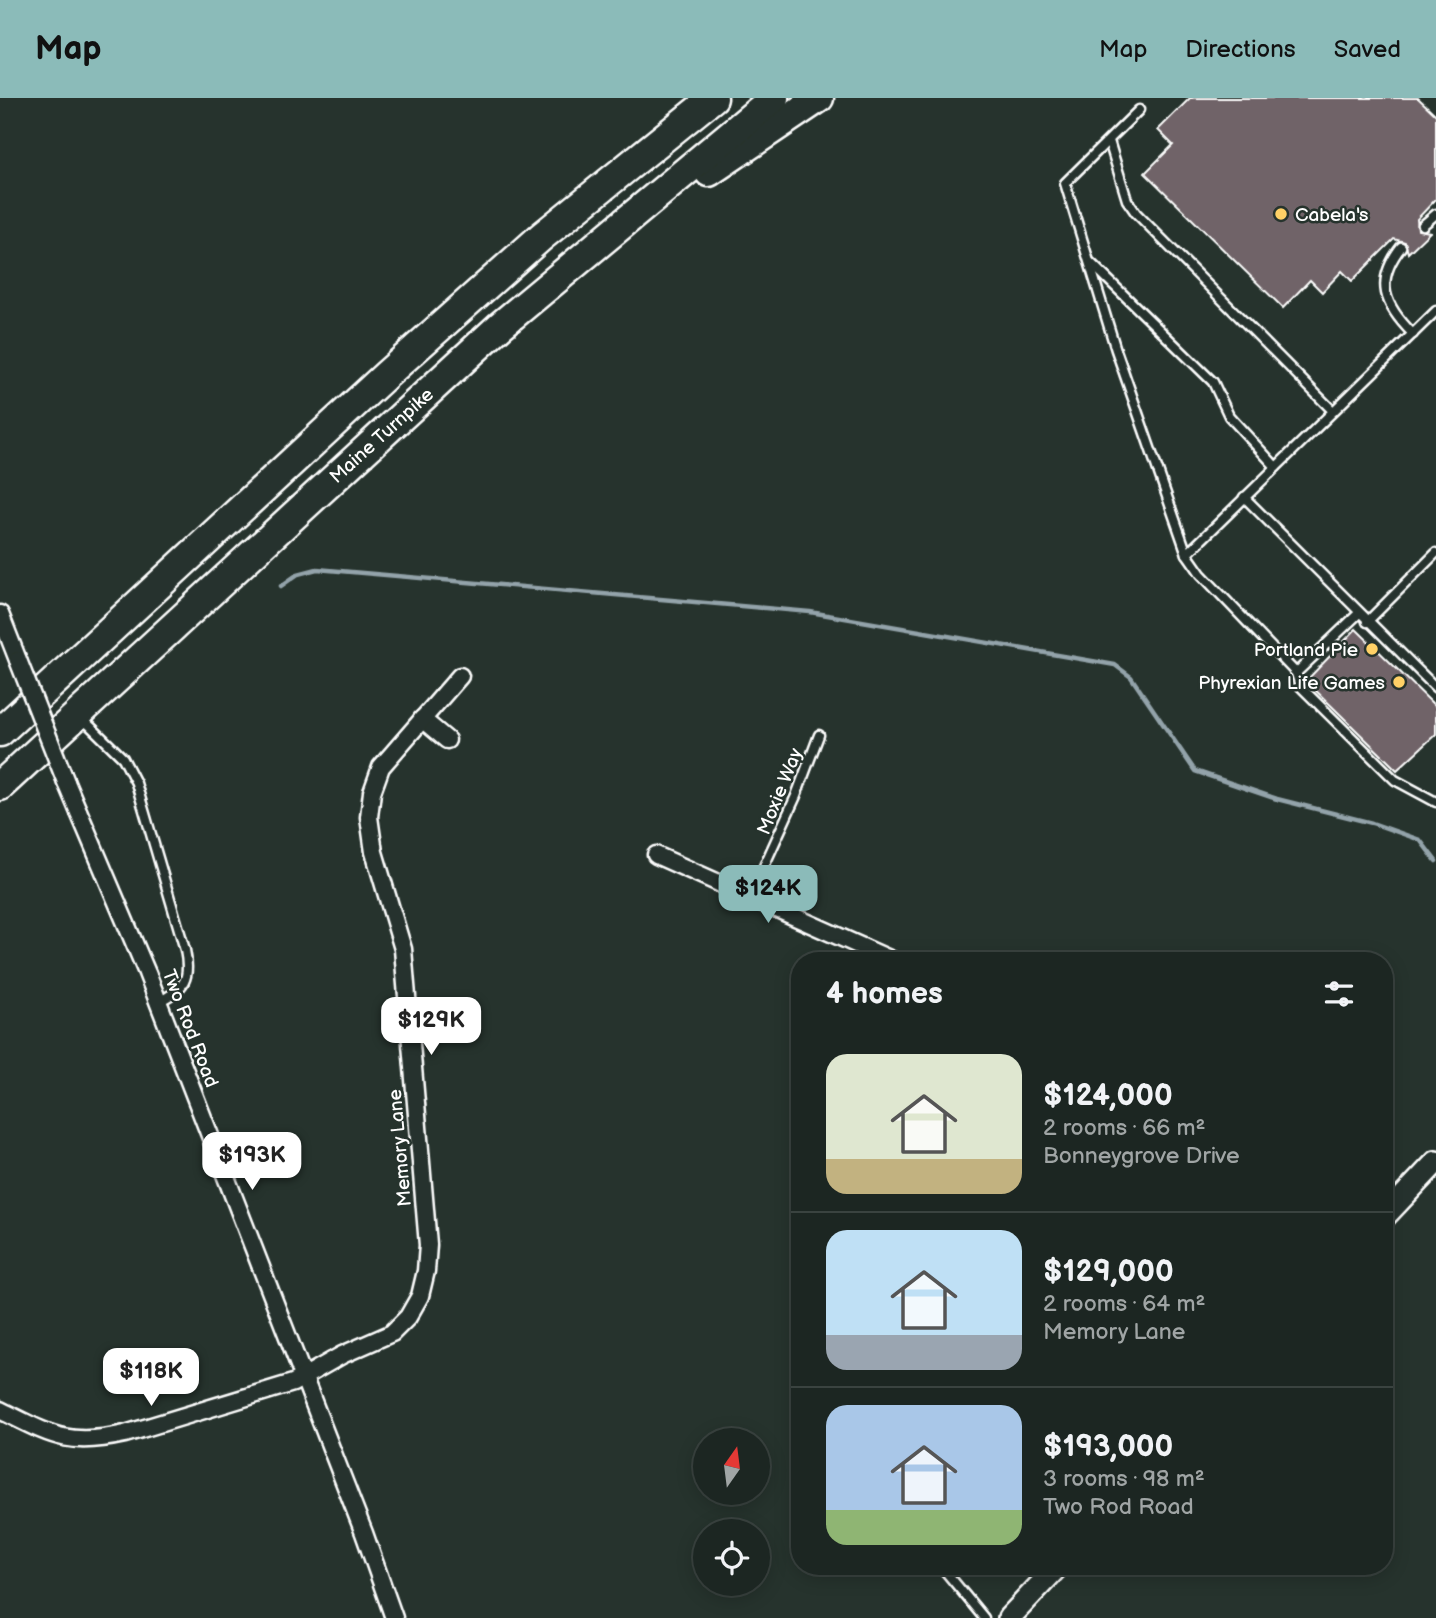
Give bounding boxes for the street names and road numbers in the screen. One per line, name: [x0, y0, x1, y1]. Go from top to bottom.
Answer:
street label: Maine Turnpike: [325, 383, 439, 489]
street label: Moxie Way: [753, 745, 808, 838]
street label: Two Rod Road: [157, 966, 223, 1091]
street label: Memory Lane: [384, 1088, 417, 1207]

